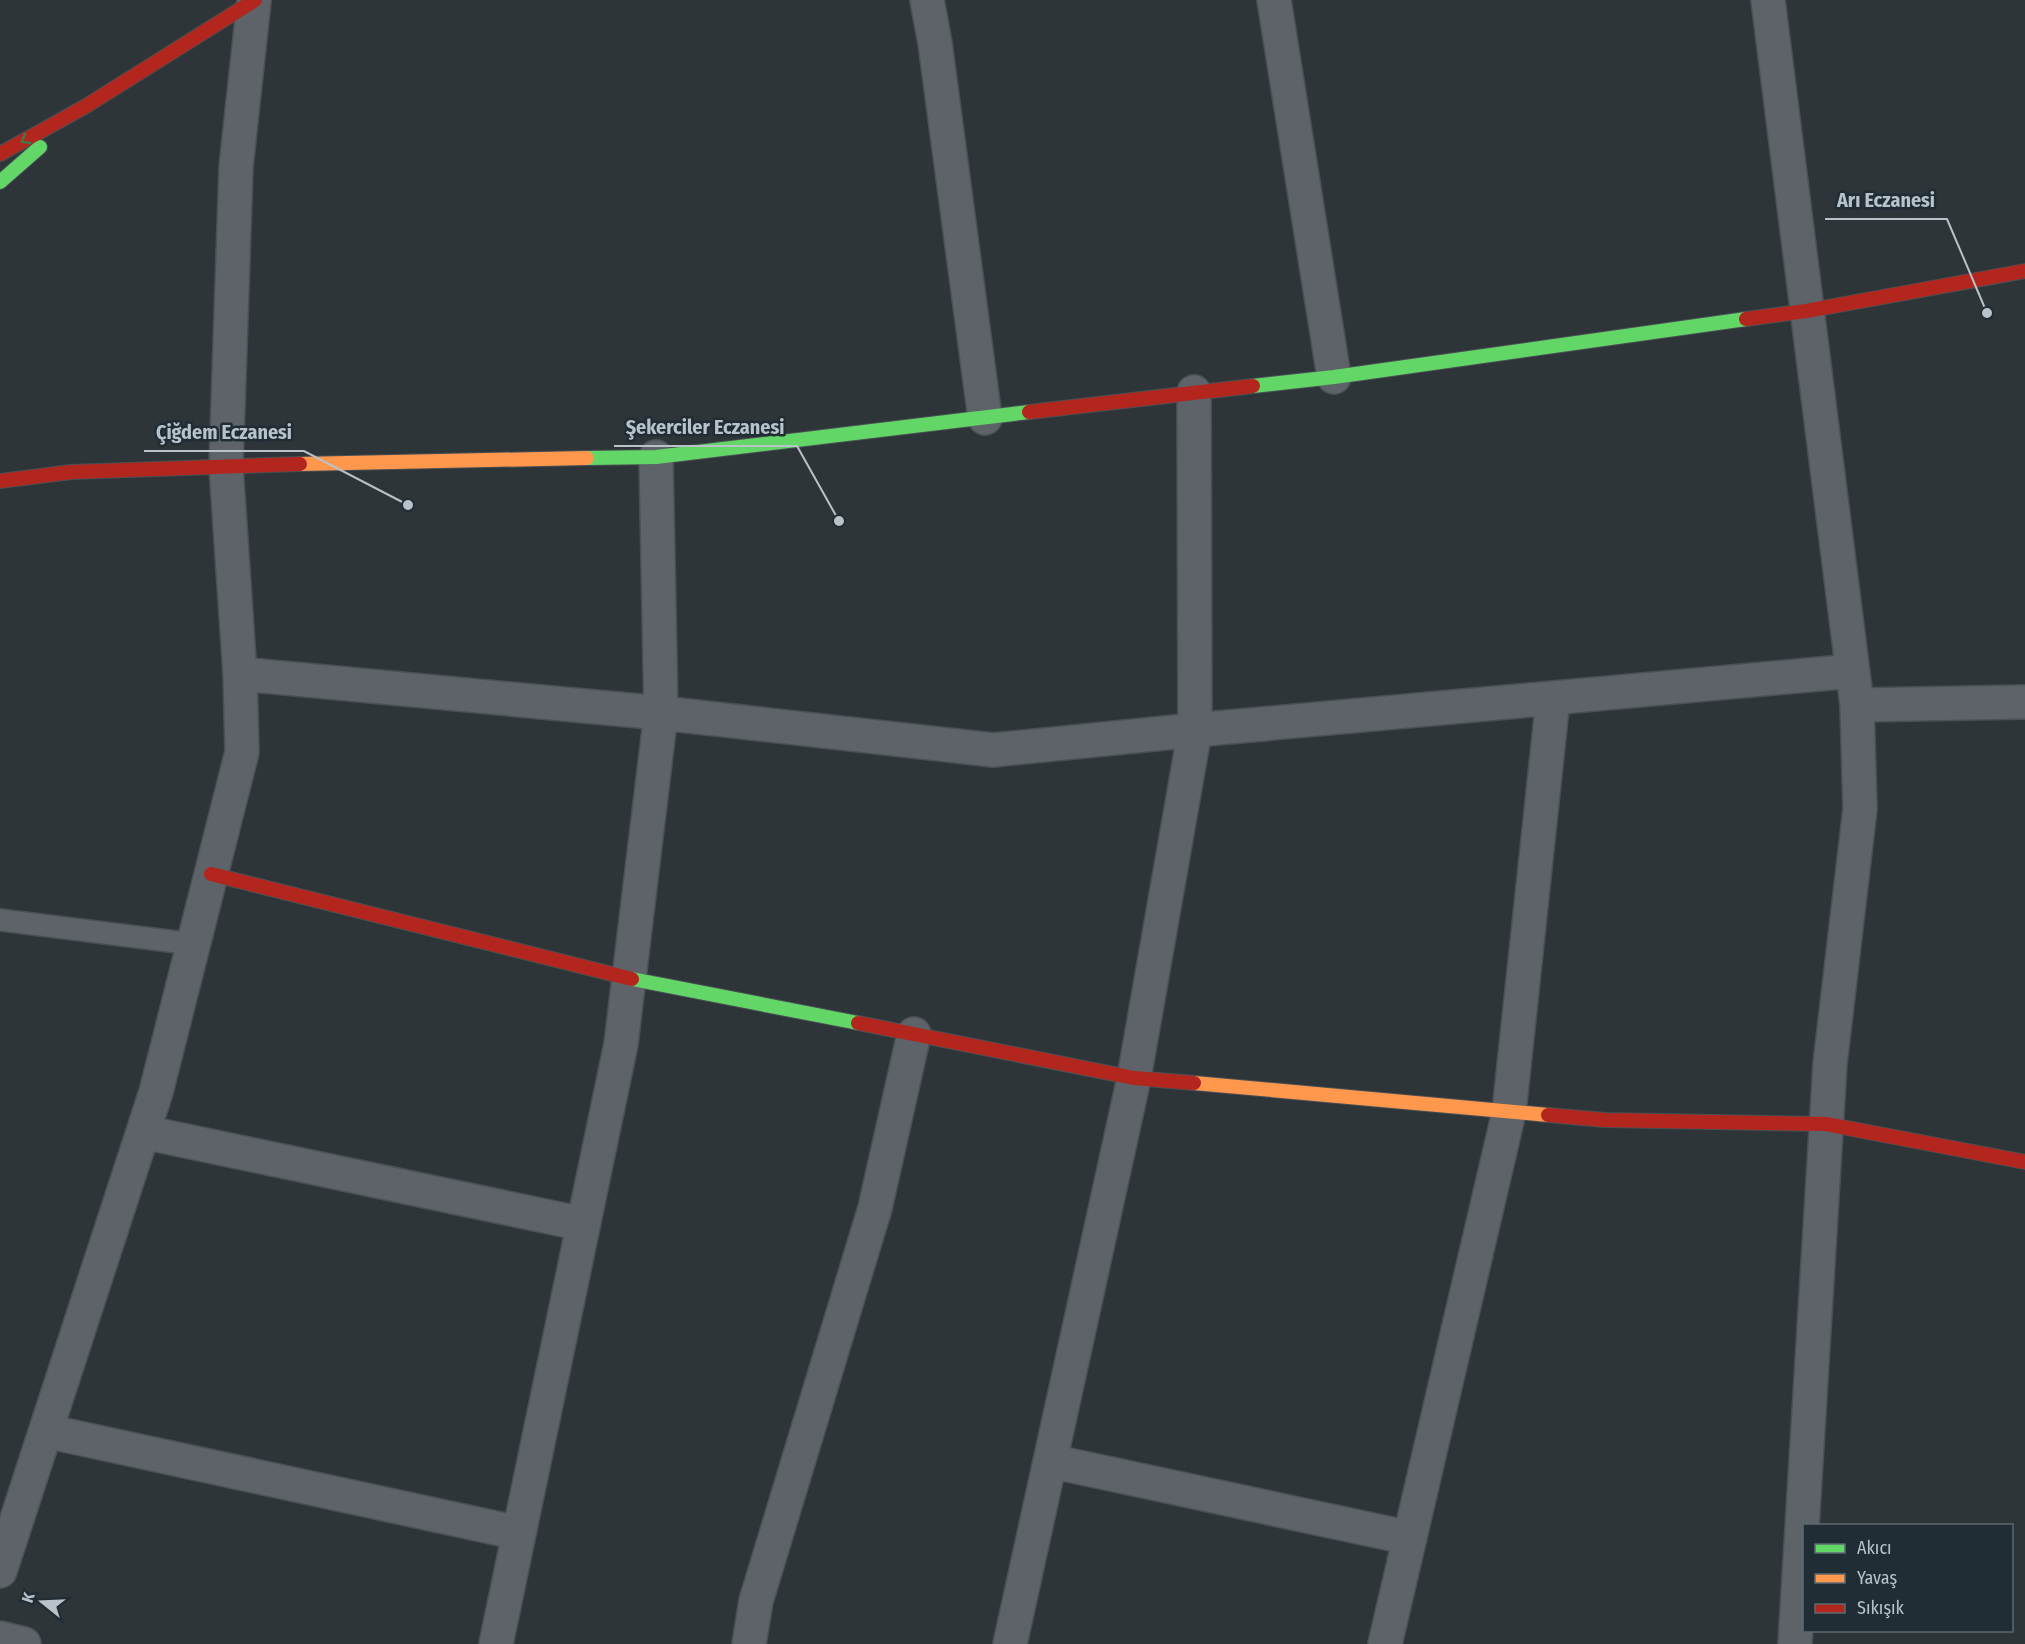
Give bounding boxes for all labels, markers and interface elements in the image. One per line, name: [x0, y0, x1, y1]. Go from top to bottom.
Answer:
one-way arrow: [21, 133, 31, 144]
callout: Arı Eczanesi: [1825, 181, 1947, 219]
text: Arı Eczanesi: [1836, 188, 1935, 212]
callout: Şekerciler Eczanesi: [614, 408, 797, 446]
callout: Çiğdem Eczanesi: [144, 413, 304, 451]
text: Şekerciler Eczanesi: [626, 415, 784, 440]
text: Çiğdem Eczanesi: [156, 420, 292, 445]
legend: [1803, 1524, 2013, 1632]
text: Akıcı: [1857, 1537, 1892, 1559]
text: Yavaş: [1857, 1567, 1898, 1589]
north arrow: [12, 1572, 72, 1632]
text: K: [18, 1589, 39, 1605]
text: Sıkışık: [1857, 1597, 1905, 1619]

